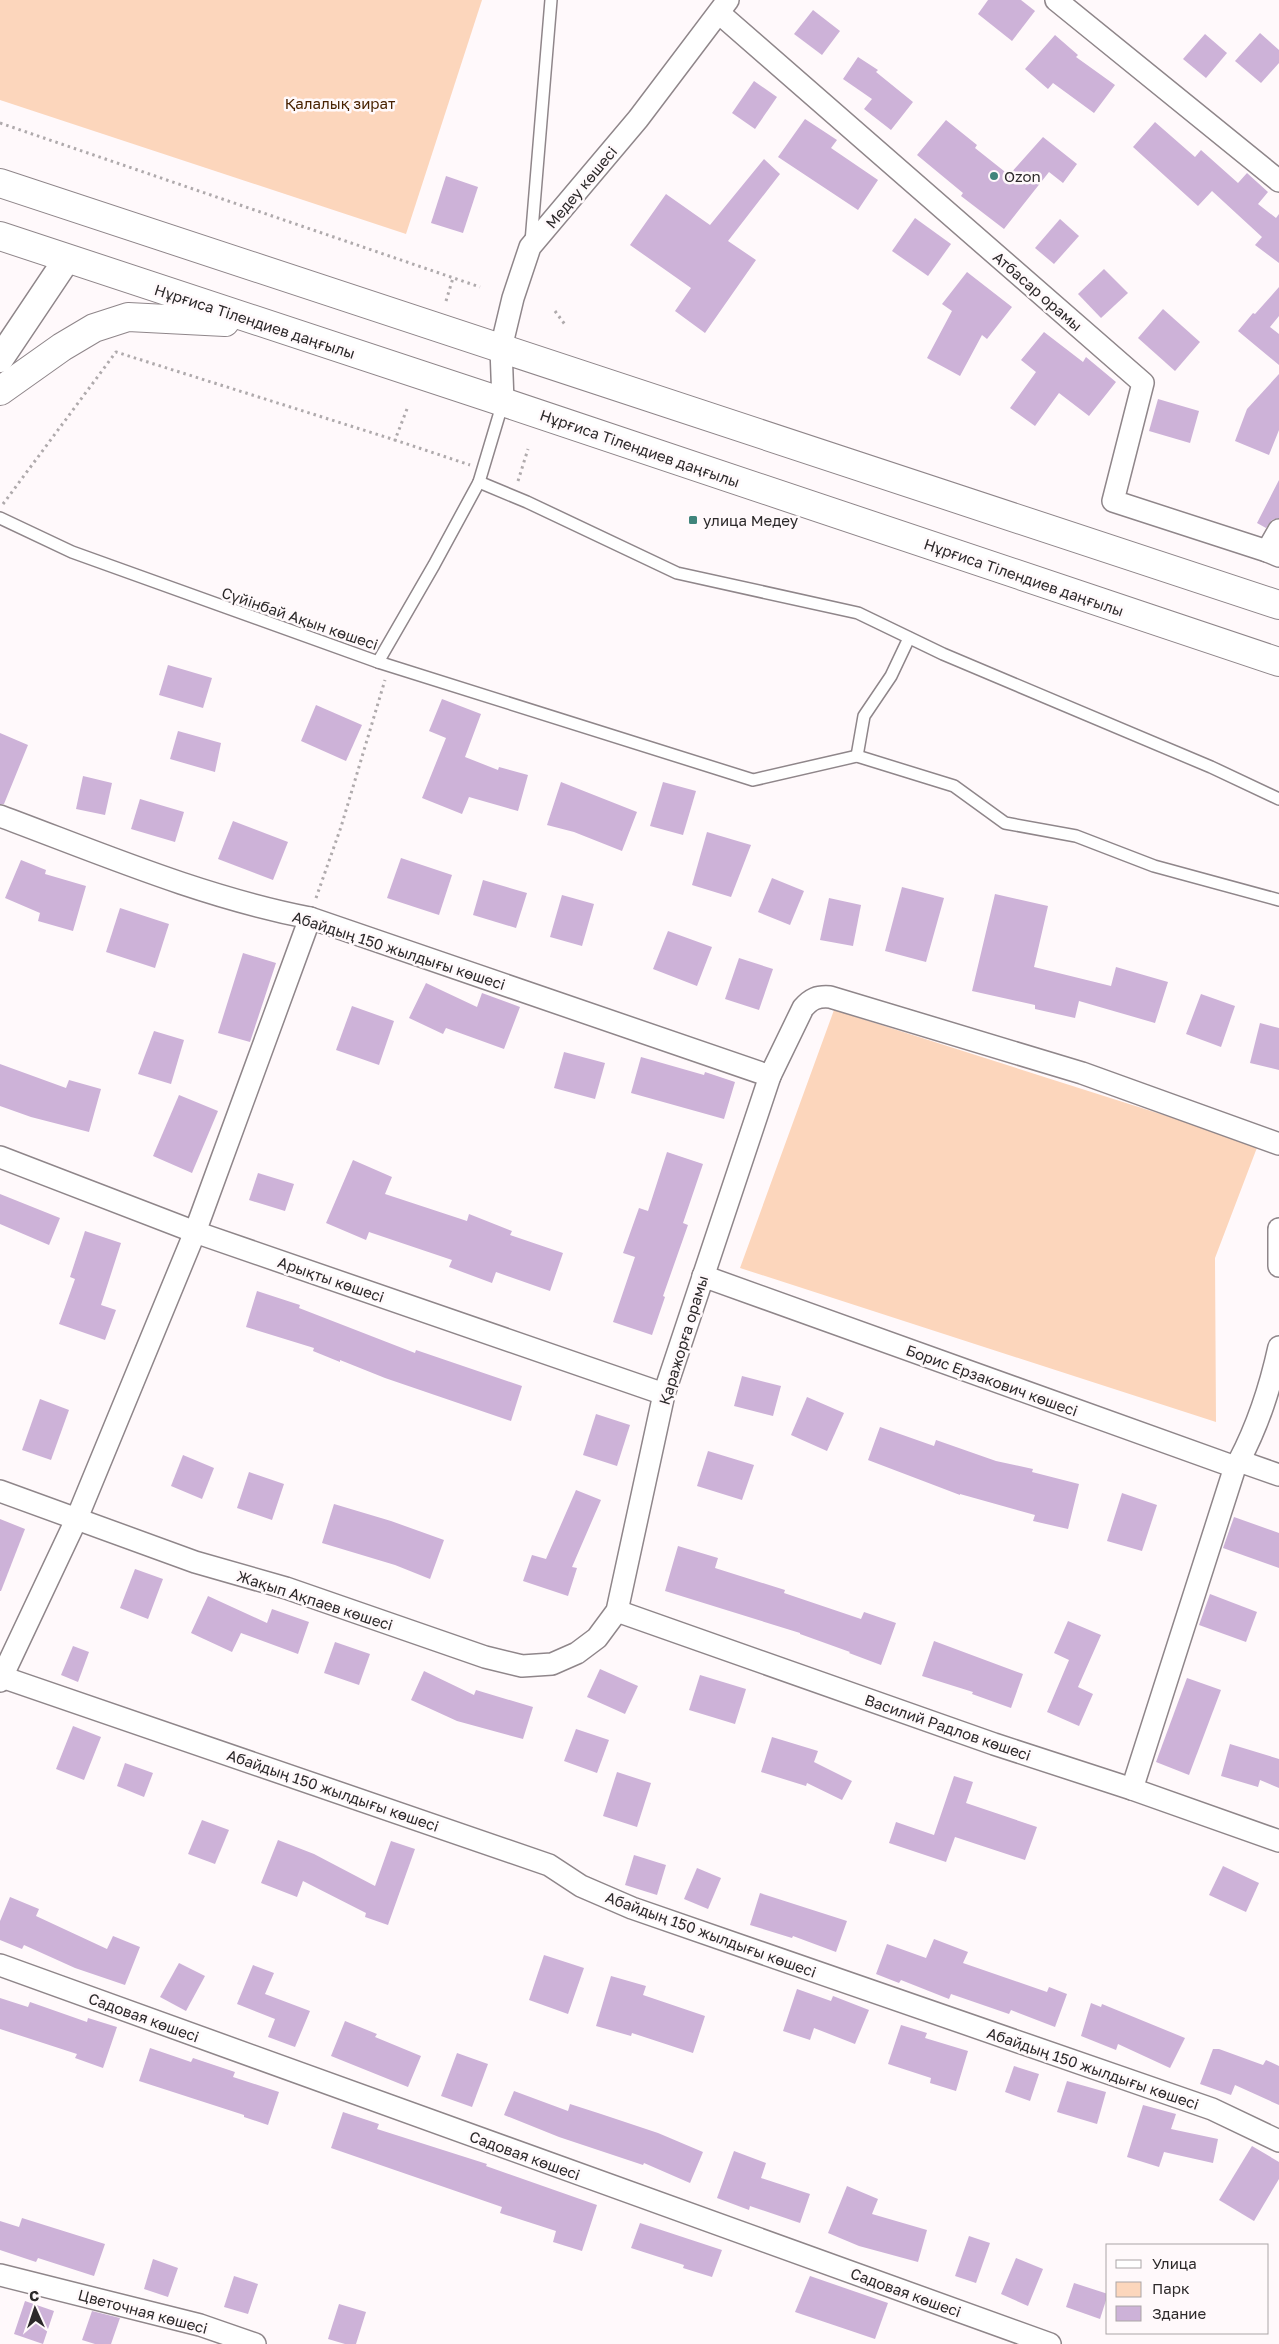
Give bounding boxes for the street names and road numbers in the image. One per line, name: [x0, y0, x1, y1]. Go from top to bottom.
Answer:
street label: Медеу көшесі: [541, 142, 621, 232]
street label: Атбасар орамы: [990, 247, 1086, 335]
street label: Нұрғиса Тілендиев даңғылы: [152, 280, 358, 363]
street label: Нұрғиса Тілендиев даңғылы: [537, 405, 742, 492]
street label: Нұрғиса Тілендиев даңғылы: [921, 534, 1126, 621]
street label: Сүйінбай Ақын көшесі: [219, 583, 381, 654]
street label: Абайдың 150 жылдығы көшесі: [290, 907, 508, 993]
street label: Арықты көшесі: [275, 1252, 387, 1306]
street label: Қаражорға орамы: [655, 1273, 711, 1407]
street label: Борис Ерзакович көшесі: [904, 1341, 1080, 1419]
street label: Жақып Ақпаев көшесі: [235, 1566, 395, 1634]
street label: Василий Радлов көшесі: [862, 1690, 1034, 1764]
street label: Абайдың 150 жылдығы көшесі: [225, 1745, 441, 1835]
street label: Абайдың 150 жылдығы көшесі: [603, 1887, 819, 1981]
street label: Садовая көшесі: [86, 1989, 202, 2045]
street label: Абайдың 150 жылдығы көшесі: [985, 2023, 1201, 2113]
street label: Садовая көшесі: [467, 2127, 583, 2183]
street label: Садовая көшесі: [848, 2264, 964, 2320]
street label: Цветочная көшесі: [76, 2285, 210, 2337]

